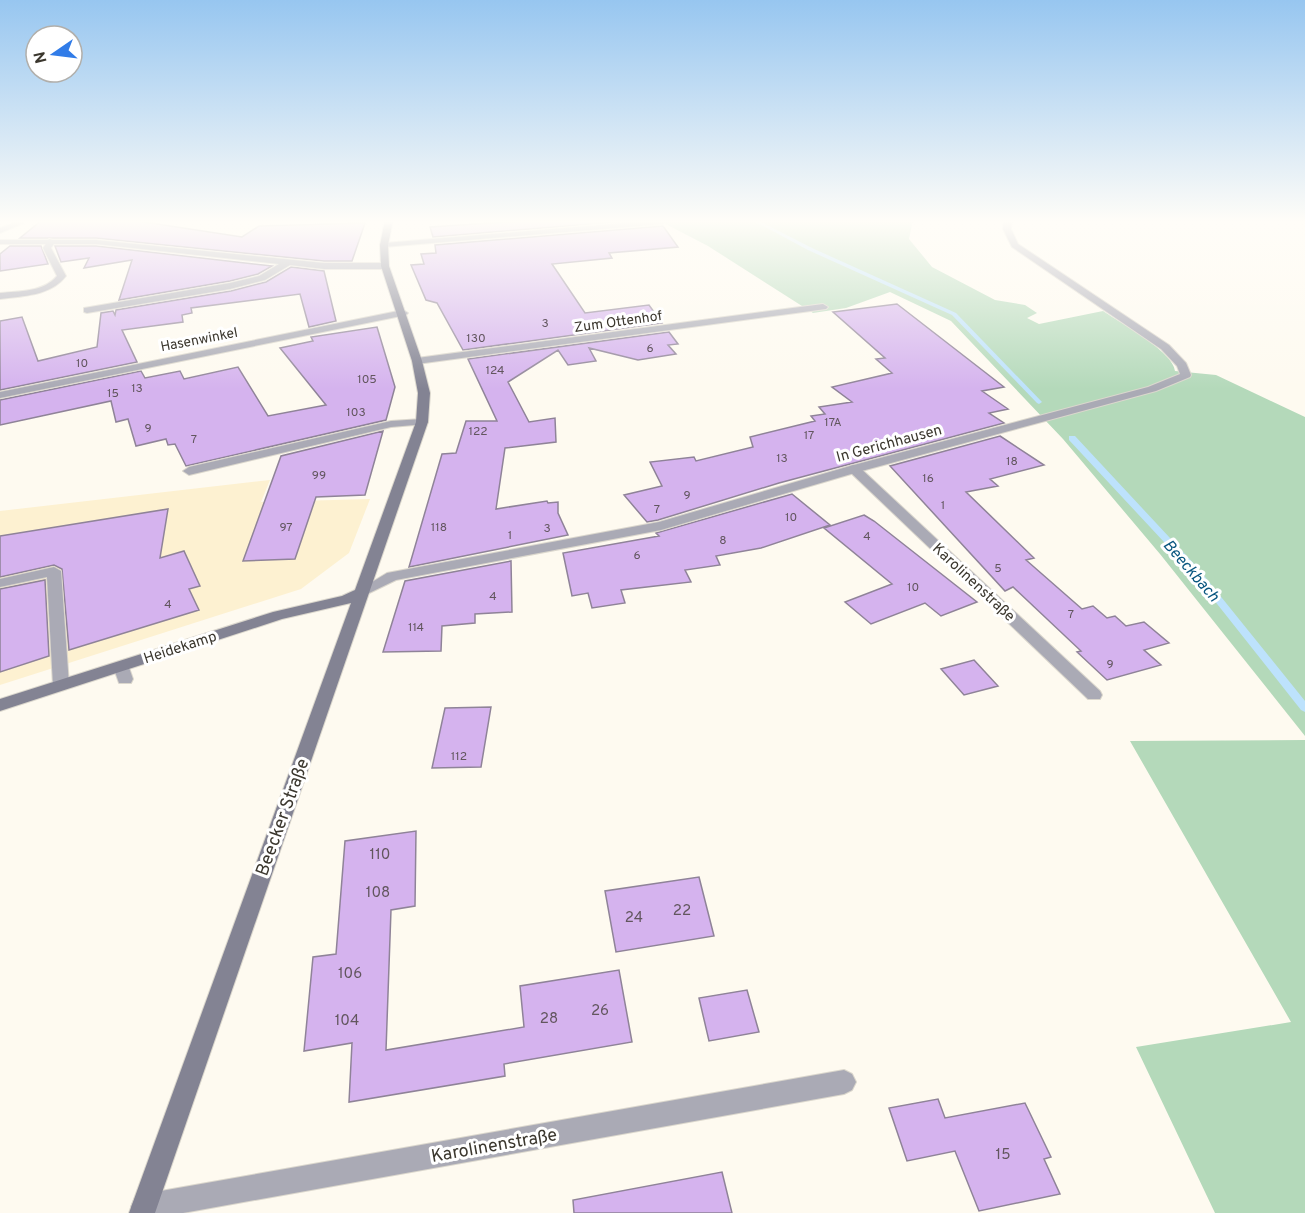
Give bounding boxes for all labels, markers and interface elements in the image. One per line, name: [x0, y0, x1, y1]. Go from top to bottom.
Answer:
north arrow: [24, 24, 84, 84]
text: N: [30, 49, 52, 65]
street label: Zum Ottenhof: [573, 308, 664, 337]
house number: 3: [541, 316, 549, 332]
street label: Hasenwinkel: [159, 325, 239, 356]
house number: 130: [466, 331, 486, 347]
house number: 6: [646, 341, 654, 357]
house number: 10: [76, 356, 88, 372]
house number: 124: [485, 363, 505, 379]
house number: 105: [357, 372, 377, 388]
house number: 13: [131, 381, 143, 397]
house number: 15: [107, 386, 119, 402]
house number: 103: [346, 405, 366, 421]
house number: 17A: [824, 415, 842, 431]
house number: 9: [144, 421, 152, 437]
street label: In Gerichhausen: [834, 421, 944, 468]
house number: 122: [468, 424, 488, 440]
house number: 17: [804, 428, 814, 444]
house number: 7: [191, 432, 197, 448]
house number: 13: [776, 451, 788, 467]
house number: 18: [1006, 454, 1018, 470]
house number: 99: [312, 468, 326, 484]
house number: 16: [922, 471, 934, 487]
house number: 9: [683, 488, 691, 504]
house number: 1: [941, 498, 945, 514]
house number: 7: [654, 502, 660, 518]
house number: 10: [785, 510, 797, 526]
house number: 97: [279, 520, 293, 536]
house number: 118: [431, 520, 447, 536]
house number: 3: [543, 521, 551, 537]
house number: 1: [508, 528, 512, 544]
house number: 4: [863, 529, 871, 545]
house number: 8: [719, 533, 727, 549]
water label: Beeckbach: [1158, 536, 1223, 607]
street label: Karolinenstraße: [928, 540, 1018, 626]
house number: 6: [633, 548, 641, 564]
house number: 5: [994, 561, 1002, 577]
house number: 10: [907, 580, 919, 596]
house number: 4: [489, 589, 497, 605]
house number: 4: [164, 597, 172, 613]
house number: 7: [1068, 607, 1074, 623]
house number: 114: [408, 620, 424, 636]
street label: Heidekamp: [141, 628, 220, 669]
house number: 9: [1106, 657, 1114, 673]
house number: 112: [451, 749, 467, 765]
street label: Beecker Straße: [251, 756, 315, 879]
house number: 110: [370, 846, 390, 865]
house number: 108: [366, 884, 390, 903]
house number: 22: [673, 902, 691, 921]
house number: 24: [625, 909, 643, 928]
house number: 106: [338, 965, 362, 984]
house number: 26: [591, 1002, 609, 1021]
house number: 28: [540, 1010, 558, 1029]
house number: 104: [335, 1012, 359, 1031]
street label: Karolinenstraße: [429, 1124, 559, 1169]
house number: 15: [996, 1146, 1010, 1165]

